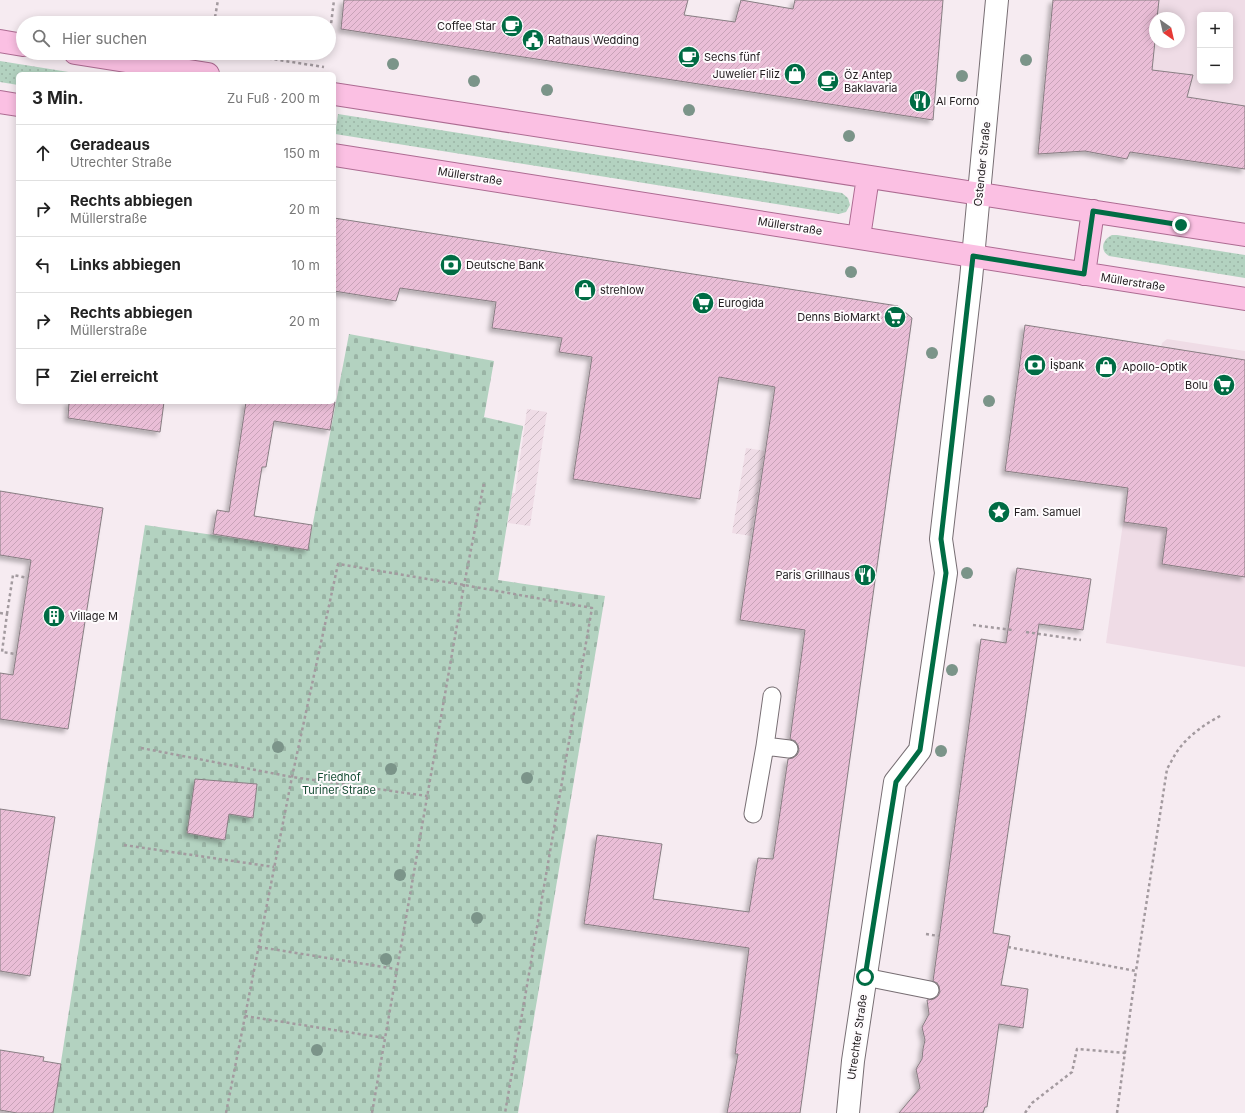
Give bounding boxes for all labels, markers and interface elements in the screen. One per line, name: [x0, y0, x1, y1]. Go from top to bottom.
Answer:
north arrow: [1149, 12, 1185, 48]
map controls: [1197, 12, 1233, 84]
button: +: [1197, 12, 1233, 48]
cafe icon: Coffee Star: [499, 13, 525, 39]
search box: [16, 16, 336, 60]
place label: Coffee Star: [437, 19, 496, 33]
icon: search: [30, 27, 52, 49]
public building icon: Rathaus Wedding: [520, 27, 546, 53]
text: Hier suchen: [62, 29, 147, 48]
place label: Rathaus Wedding: [548, 33, 639, 47]
cafe icon: Sechs fünf: [676, 44, 702, 70]
button: −: [1197, 48, 1233, 84]
place label: Sechs fünf: [704, 50, 760, 64]
shop icon: Juwelier Filiz: [782, 61, 808, 87]
place label: Juwelier Filiz: [712, 67, 780, 81]
cafe icon: Öz Antep Baklavaria: [815, 68, 841, 94]
place label: Öz Antep Baklavaria: [844, 68, 898, 95]
text: 3 Min.: [32, 88, 84, 108]
restaurant icon: Al Forno: [907, 88, 933, 114]
text: Zu Fuß · 200 m: [227, 90, 320, 106]
place label: Al Forno: [936, 94, 980, 108]
street label: Ostender Straße: [971, 121, 993, 207]
text: Geradeaus: [70, 135, 150, 154]
icon: ahead: [32, 142, 54, 164]
text: 150 m: [284, 145, 320, 161]
text: Utrechter Straße: [70, 154, 172, 170]
street label: Müllerstraße: [437, 164, 503, 188]
text: Rechts abbiegen: [70, 191, 192, 210]
icon: right: [32, 198, 54, 220]
text: 20 m: [289, 201, 320, 217]
text: Müllerstraße: [70, 210, 147, 226]
street label: Müllerstraße: [757, 214, 823, 238]
route end: [1172, 216, 1190, 234]
bank icon: Deutsche Bank: [438, 252, 464, 278]
icon: left: [32, 254, 54, 276]
text: Links abbiegen: [70, 255, 181, 274]
text: 10 m: [291, 257, 320, 273]
place label: Deutsche Bank: [466, 258, 544, 272]
street label: Müllerstraße: [1100, 270, 1166, 294]
shop icon: strehlow: [572, 277, 598, 303]
place label: strehlow: [600, 283, 644, 297]
supermarket icon: Eurogida: [690, 290, 716, 316]
place label: Eurogida: [718, 296, 764, 310]
text: Rechts abbiegen: [70, 303, 192, 322]
supermarket icon: Denns BioMarkt: [882, 304, 908, 330]
icon: right: [32, 310, 54, 332]
place label: Denns BioMarkt: [797, 310, 880, 324]
text: 20 m: [289, 313, 320, 329]
text: Müllerstraße: [70, 322, 147, 338]
bank icon: İşbank: [1022, 352, 1048, 378]
shop icon: Apollo-Optik: [1093, 354, 1119, 380]
place label: İşbank: [1050, 358, 1084, 372]
place label: Apollo-Optik: [1122, 360, 1187, 374]
icon: arrive: [32, 366, 54, 388]
text: Ziel erreicht: [70, 367, 158, 386]
supermarket icon: Bolu: [1211, 372, 1237, 398]
place label: Bolu: [1185, 378, 1208, 392]
place icon: Fam. Samuel: [986, 499, 1012, 525]
place label: Fam. Samuel: [1014, 505, 1081, 519]
restaurant icon: Paris Grillhaus: [852, 562, 878, 588]
place label: Paris Grillhaus: [775, 568, 850, 582]
building icon: Village M: [41, 603, 67, 629]
place label: Village M: [70, 609, 118, 623]
park label: Friedhof Turiner Straße: [302, 770, 376, 797]
route start: [856, 968, 874, 986]
street label: Utrechter Straße: [844, 993, 870, 1081]

